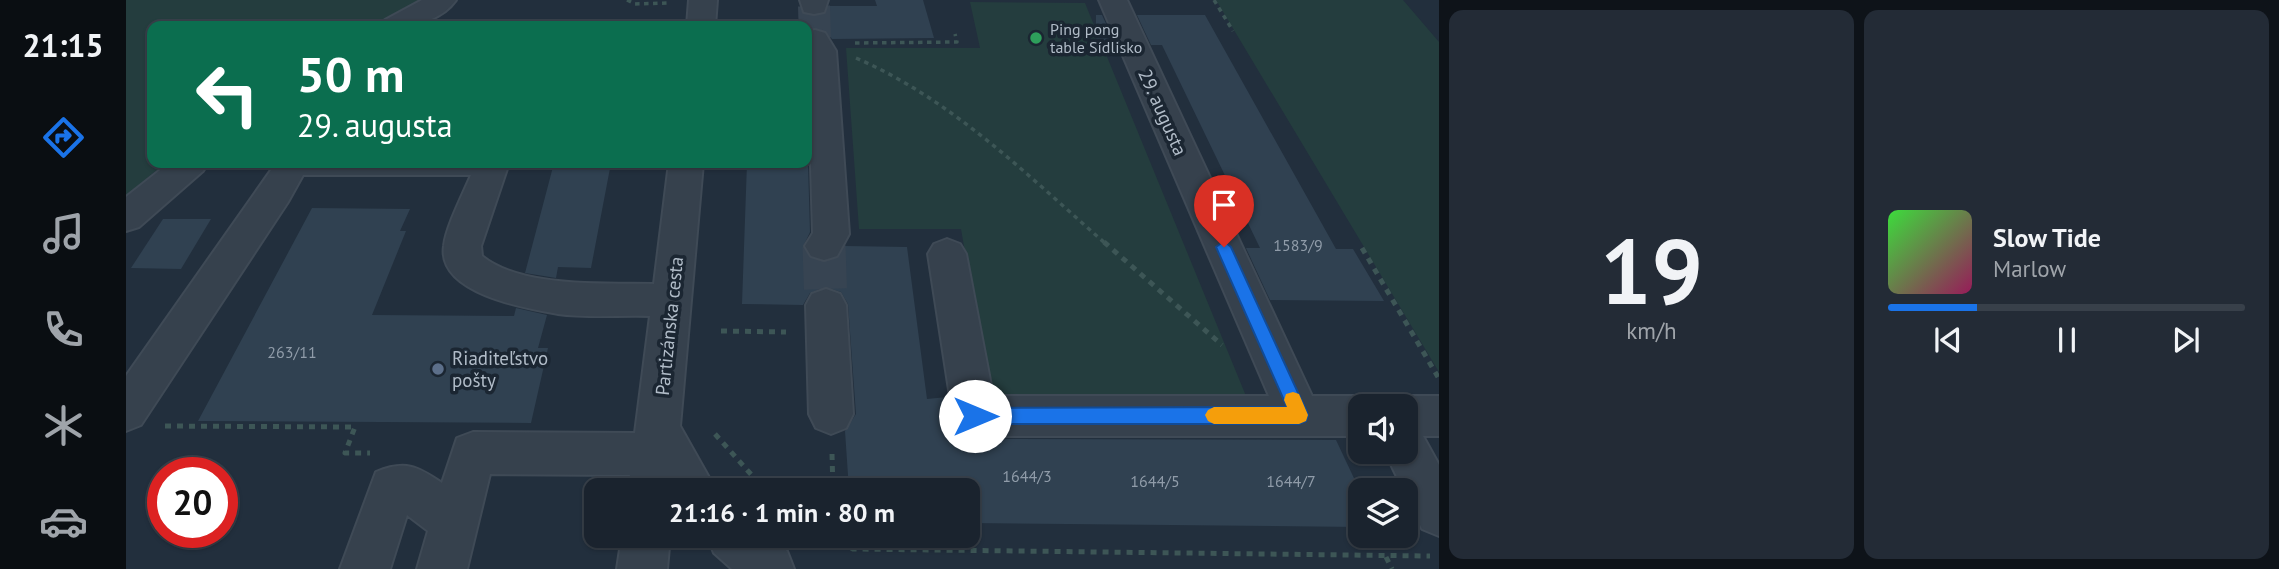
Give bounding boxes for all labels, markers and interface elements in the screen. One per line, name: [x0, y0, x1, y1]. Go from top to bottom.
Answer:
place label: Ping pong table Sídlisko: [1050, 19, 1142, 57]
text: 21:15: [22, 24, 104, 66]
marker: Ping pong table Sídlisko: [1028, 30, 1044, 46]
text: 50 m: [297, 42, 404, 106]
icon: left: [182, 49, 273, 140]
street label: 29. augusta: [1133, 65, 1193, 159]
text: 29. augusta: [297, 104, 453, 146]
icon: directions: [39, 113, 88, 162]
pin: [1194, 175, 1254, 247]
icon: arrive: [1205, 186, 1243, 224]
icon: music: [39, 209, 88, 258]
text: 19: [1600, 211, 1703, 329]
text: Slow Tide: [1993, 221, 2101, 254]
house number: 1583/9: [1273, 235, 1323, 255]
text: Marlow: [1993, 254, 2066, 283]
street label: Partizánska cesta: [650, 255, 688, 397]
icon: phone: [39, 305, 88, 354]
text: km/h: [1626, 316, 1677, 345]
icon: previous: [1929, 321, 1967, 359]
icon: pause: [2048, 321, 2086, 359]
icon: next: [2167, 321, 2205, 359]
house number: 263/11: [267, 342, 317, 362]
place label: Riaditeľstvo pošty: [452, 346, 548, 392]
marker: Riaditeľstvo pošty: [430, 361, 446, 377]
position arrow: [938, 379, 1012, 453]
map controls: [1348, 394, 1418, 548]
button: sound: [1348, 394, 1418, 464]
icon: climate: [39, 401, 88, 450]
speed limit sign: 20: [147, 457, 238, 548]
house number: 1644/3: [1002, 466, 1052, 486]
house number: 1644/5: [1130, 471, 1180, 491]
house number: 1644/7: [1266, 471, 1316, 491]
button: layers: [1348, 478, 1418, 548]
text: 21:16 · 1 min · 80 m: [669, 496, 895, 529]
icon: car: [39, 497, 88, 546]

